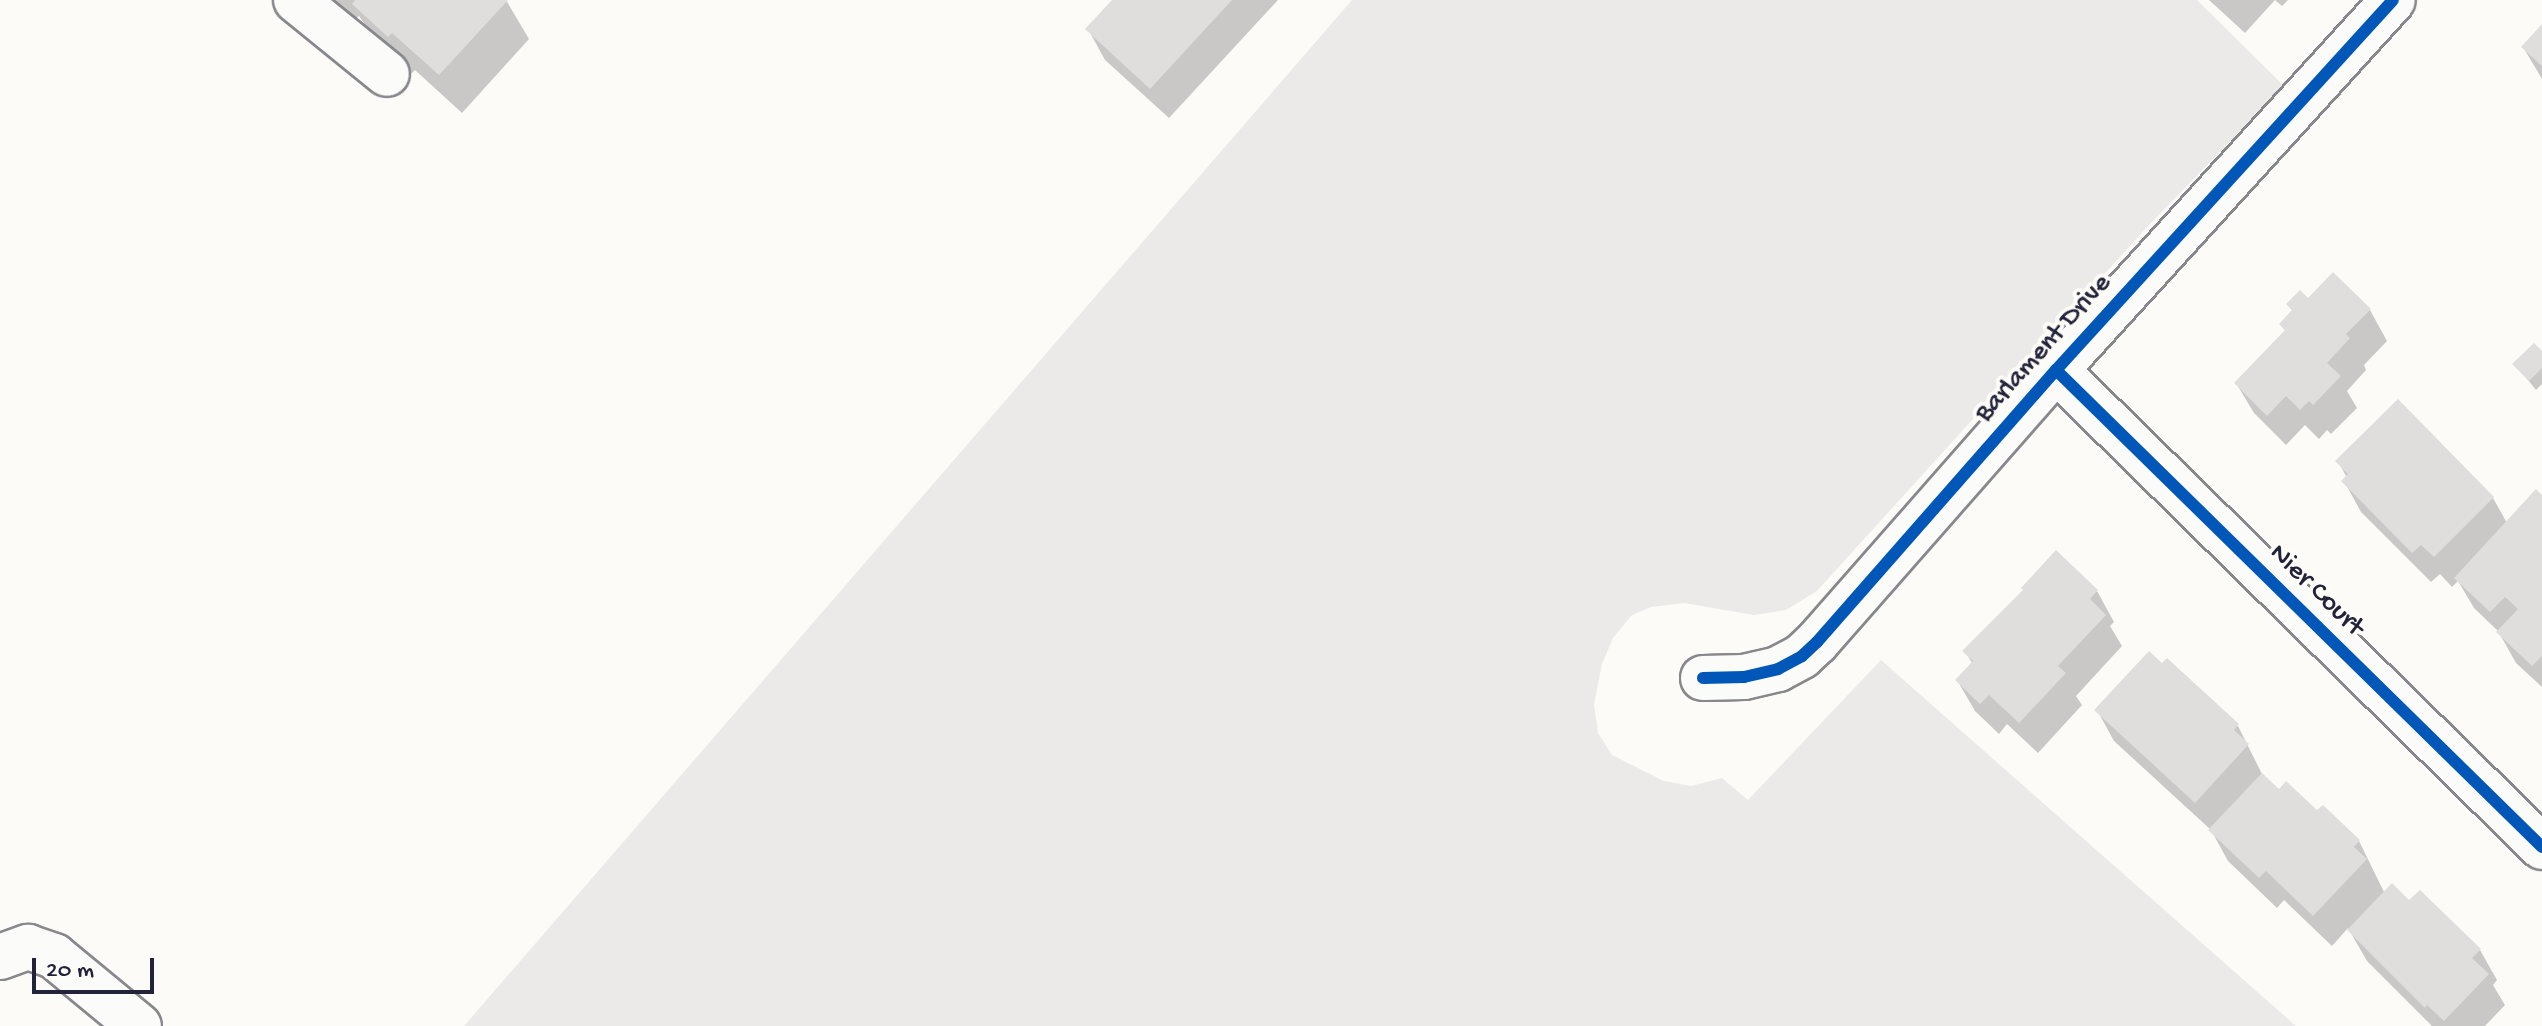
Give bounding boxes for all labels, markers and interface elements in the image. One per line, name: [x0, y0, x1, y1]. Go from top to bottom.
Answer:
street label: Barlament Drive: [1969, 268, 2119, 430]
street label: Nier Court: [2261, 537, 2371, 645]
scale bar: [36, 942, 158, 992]
text: 20 m: [46, 957, 94, 986]

